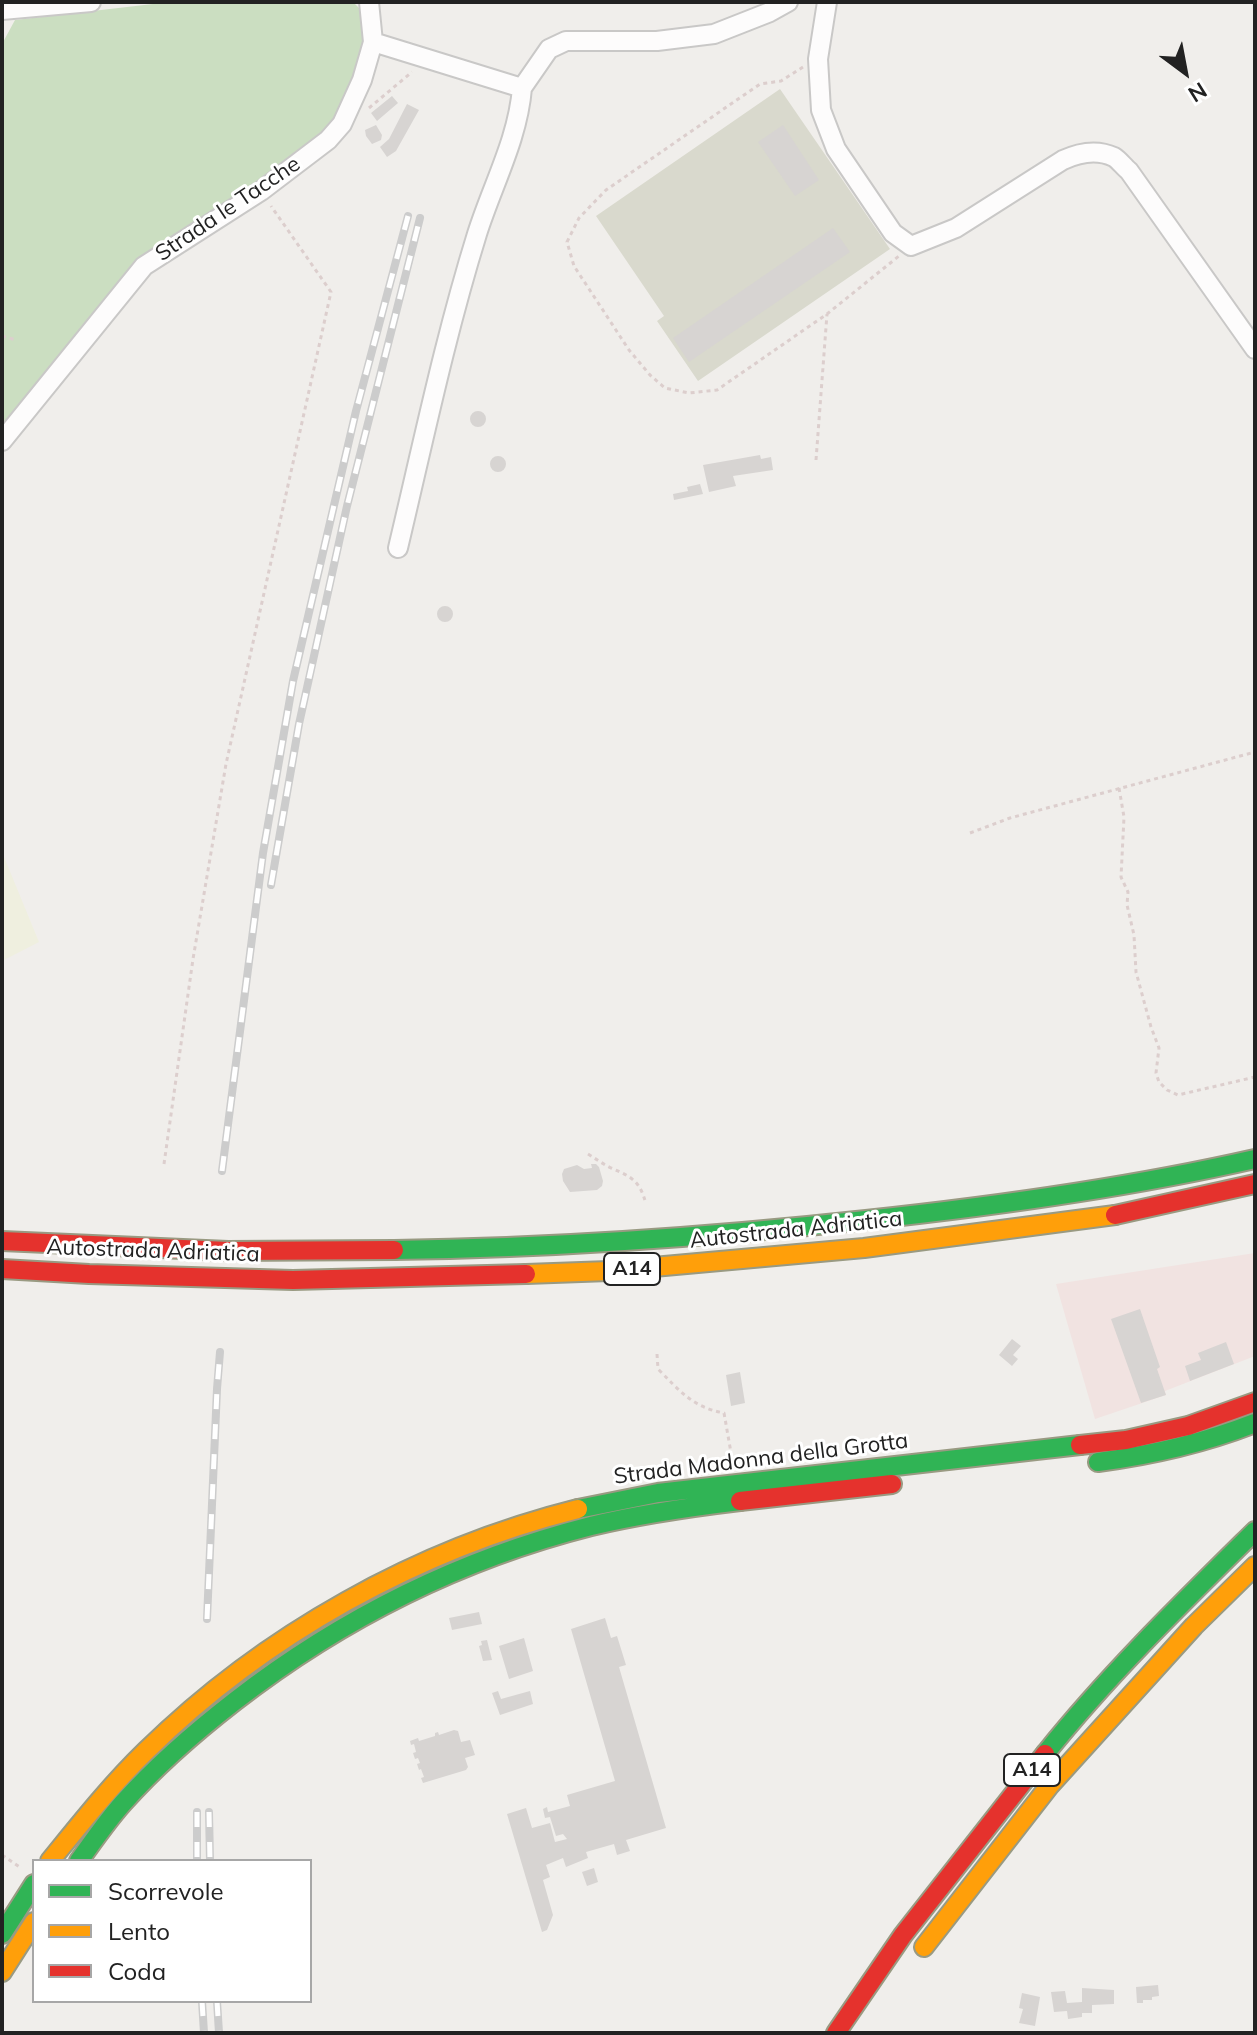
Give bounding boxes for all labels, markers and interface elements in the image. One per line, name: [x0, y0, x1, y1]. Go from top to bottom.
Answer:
north arrow: [1145, 32, 1225, 112]
text: N: [1183, 76, 1212, 109]
street label: Strada le Tacche: [151, 151, 305, 267]
street label: Autostrada Adriatica: [689, 1206, 903, 1254]
street label: Autostrada Adriatica: [46, 1234, 260, 1268]
road number: A14: [604, 1253, 660, 1285]
street label: Strada Madonna della Grotta: [612, 1428, 910, 1490]
road number: A14: [1004, 1754, 1060, 1786]
legend: [32, 1859, 312, 2003]
text: Scorrevole: [108, 1876, 224, 1906]
text: Lento: [108, 1916, 170, 1946]
text: Coda: [108, 1956, 166, 1986]

